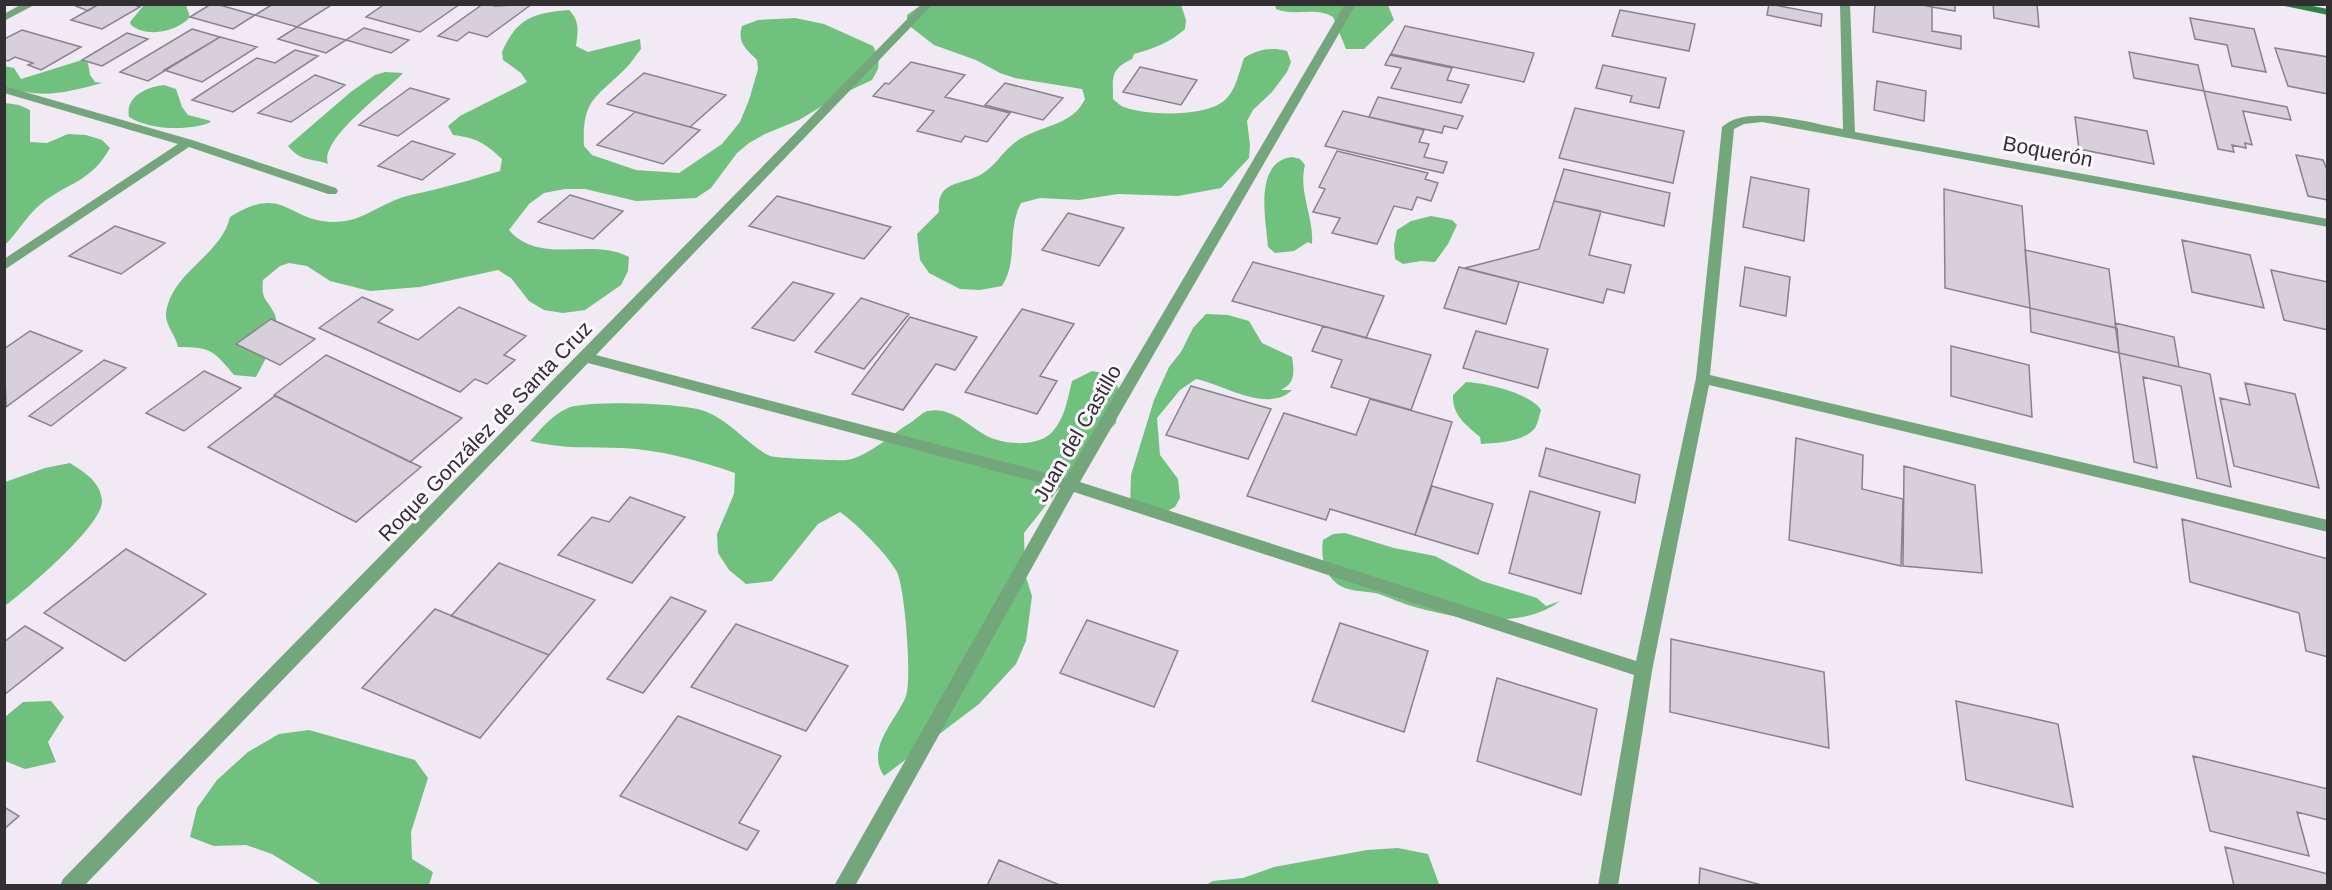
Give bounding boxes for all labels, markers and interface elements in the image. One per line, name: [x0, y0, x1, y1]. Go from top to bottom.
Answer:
street label: Boquerón: [2001, 131, 2095, 171]
street label: Roque González de Santa Cruz: [374, 316, 596, 546]
street label: Juan del Castillo: [1029, 361, 1125, 505]

